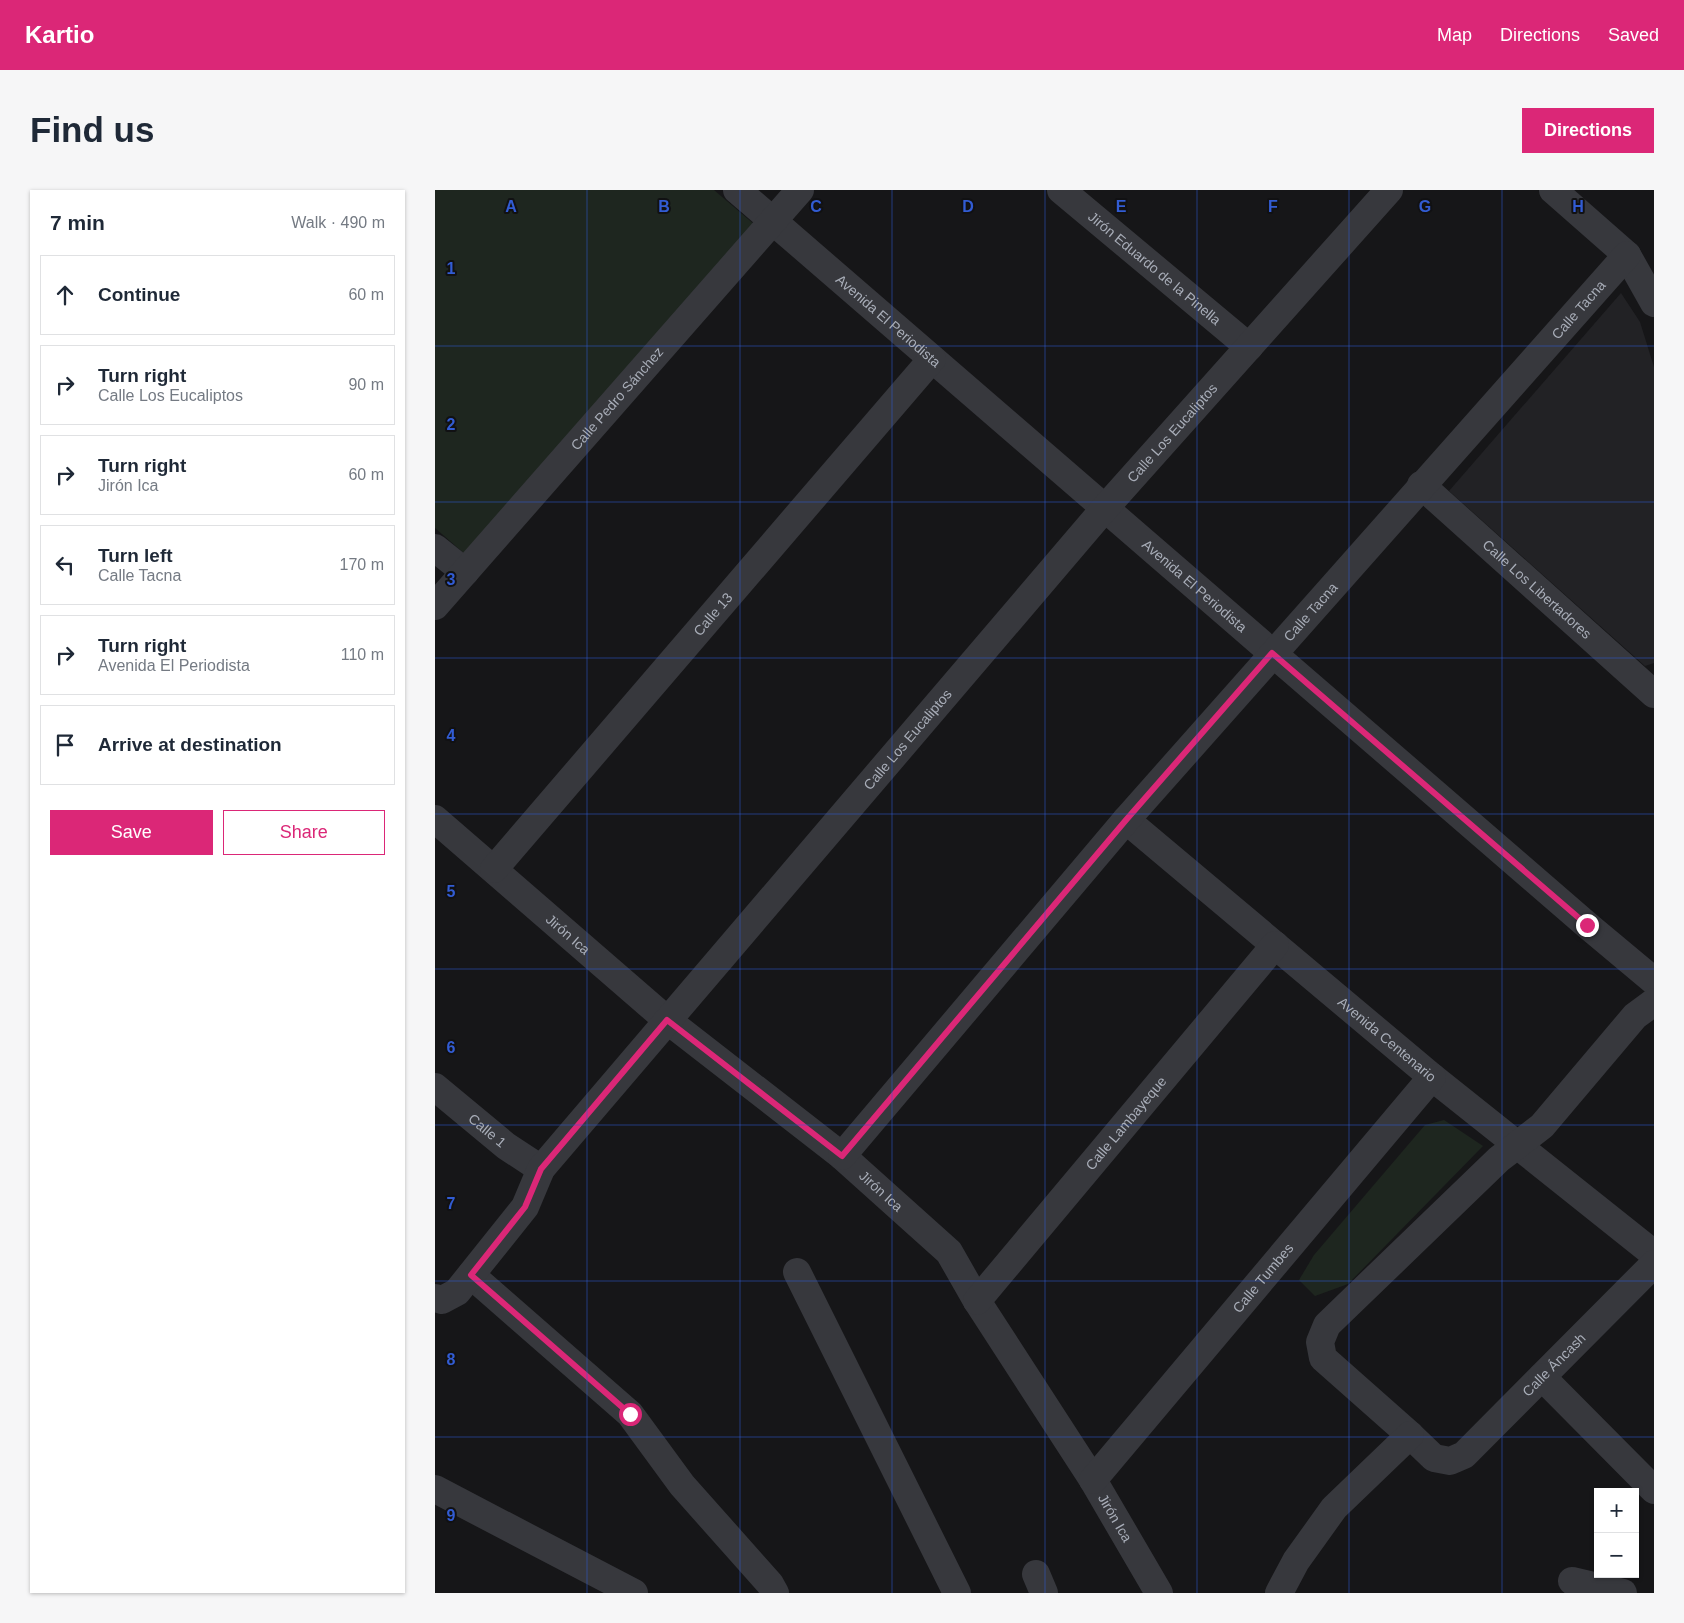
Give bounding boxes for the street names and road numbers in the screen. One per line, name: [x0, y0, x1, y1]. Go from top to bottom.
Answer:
street label: Jirón Eduardo de la Pinella: [1085, 208, 1224, 328]
street label: Avenida El Periodista: [833, 271, 944, 370]
street label: Calle Tacna: [1548, 277, 1609, 342]
street label: Calle Pedro Sánchez: [568, 344, 666, 453]
street label: Calle Los Eucaliptos: [1124, 380, 1220, 486]
street label: Avenida El Periodista: [1139, 536, 1250, 635]
street label: Calle Los Libertadores: [1480, 536, 1595, 642]
street label: Calle Tacna: [1280, 579, 1341, 645]
street label: Calle 13: [690, 589, 736, 639]
street label: Calle Los Eucaliptos: [860, 686, 955, 793]
street label: Jirón Ica: [543, 911, 593, 958]
street label: Avenida Centenario: [1335, 994, 1439, 1085]
street label: Calle Lambayeque: [1082, 1073, 1170, 1173]
street label: Calle 1: [465, 1110, 509, 1151]
street label: Jirón Ica: [856, 1167, 906, 1215]
street label: Calle Tumbes: [1229, 1240, 1297, 1316]
street label: Calle Áncash: [1519, 1330, 1589, 1400]
street label: Jirón Ica: [1095, 1491, 1136, 1545]

